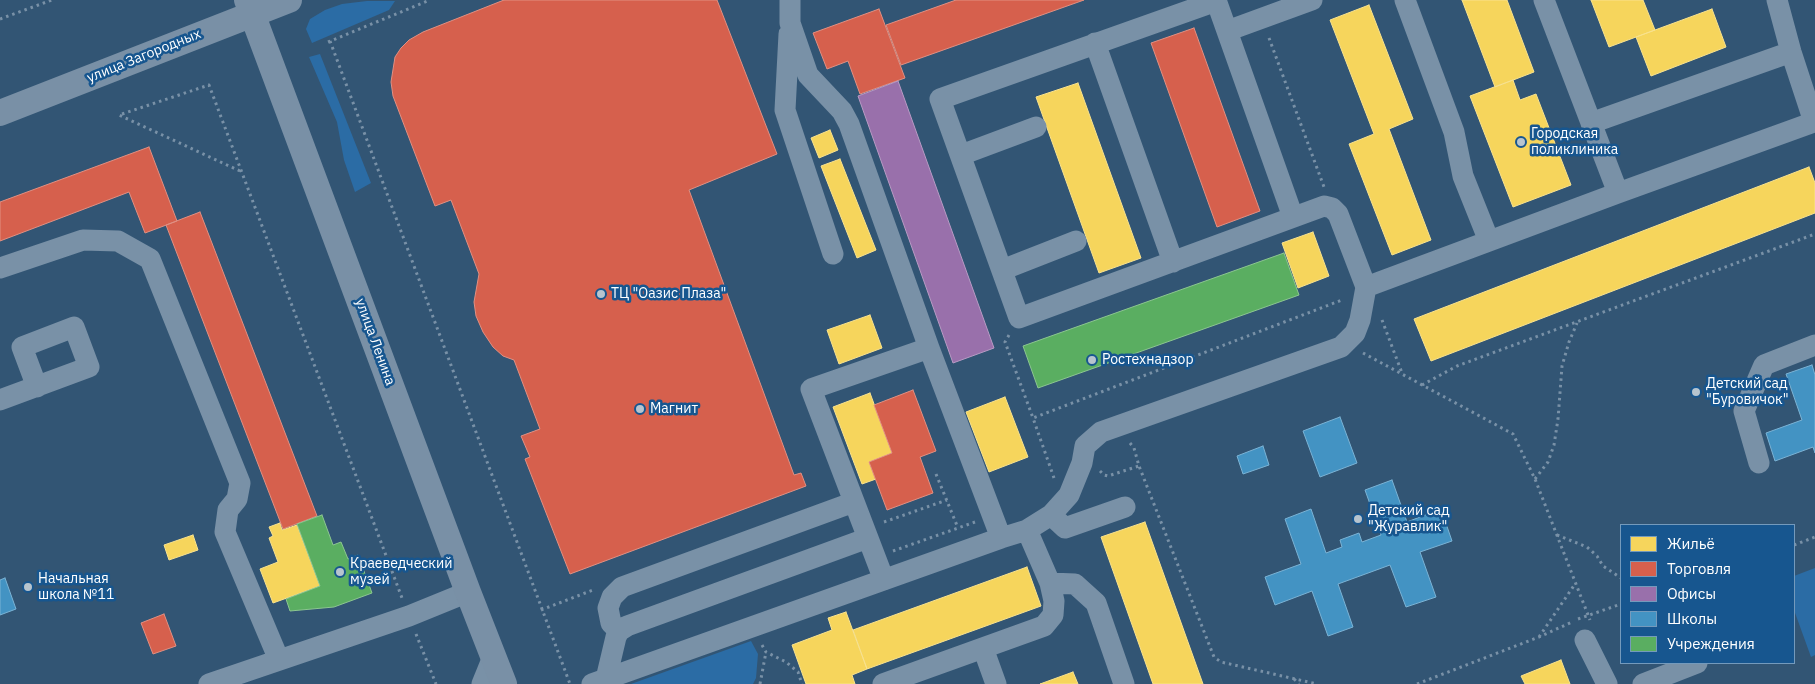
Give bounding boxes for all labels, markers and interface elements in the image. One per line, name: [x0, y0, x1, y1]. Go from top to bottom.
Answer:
street label: улица Загородных: [85, 25, 203, 87]
place label: Городская поликлиника: [1531, 126, 1618, 158]
marker: Городская поликлиника: [1515, 136, 1527, 148]
place label: ТЦ "Оазис Плаза": [611, 286, 726, 302]
marker: ТЦ "Оазис Плаза": [595, 288, 607, 300]
street label: улица Ленина: [351, 296, 399, 388]
place label: Ростехнадзор: [1102, 352, 1194, 368]
marker: Ростехнадзор: [1086, 354, 1098, 366]
place label: Детский сад "Буровичок": [1706, 376, 1789, 408]
marker: Детский сад "Буровичок": [1690, 386, 1702, 398]
place label: Магнит: [650, 401, 698, 417]
marker: Магнит: [634, 403, 646, 415]
place label: Детский сад "Журавлик": [1368, 503, 1450, 536]
marker: Детский сад "Журавлик": [1352, 513, 1364, 525]
legend: [1620, 524, 1795, 664]
text: Жильё: [1667, 534, 1715, 553]
place label: Краеведческий музей: [350, 556, 453, 588]
text: Торговля: [1667, 559, 1731, 578]
marker: Краеведческий музей: [334, 566, 346, 578]
place label: Начальная школа №11: [38, 571, 114, 604]
marker: Начальная школа №11: [22, 581, 34, 593]
text: Офисы: [1667, 584, 1716, 603]
text: Школы: [1667, 609, 1717, 628]
text: Учреждения: [1667, 634, 1755, 653]

